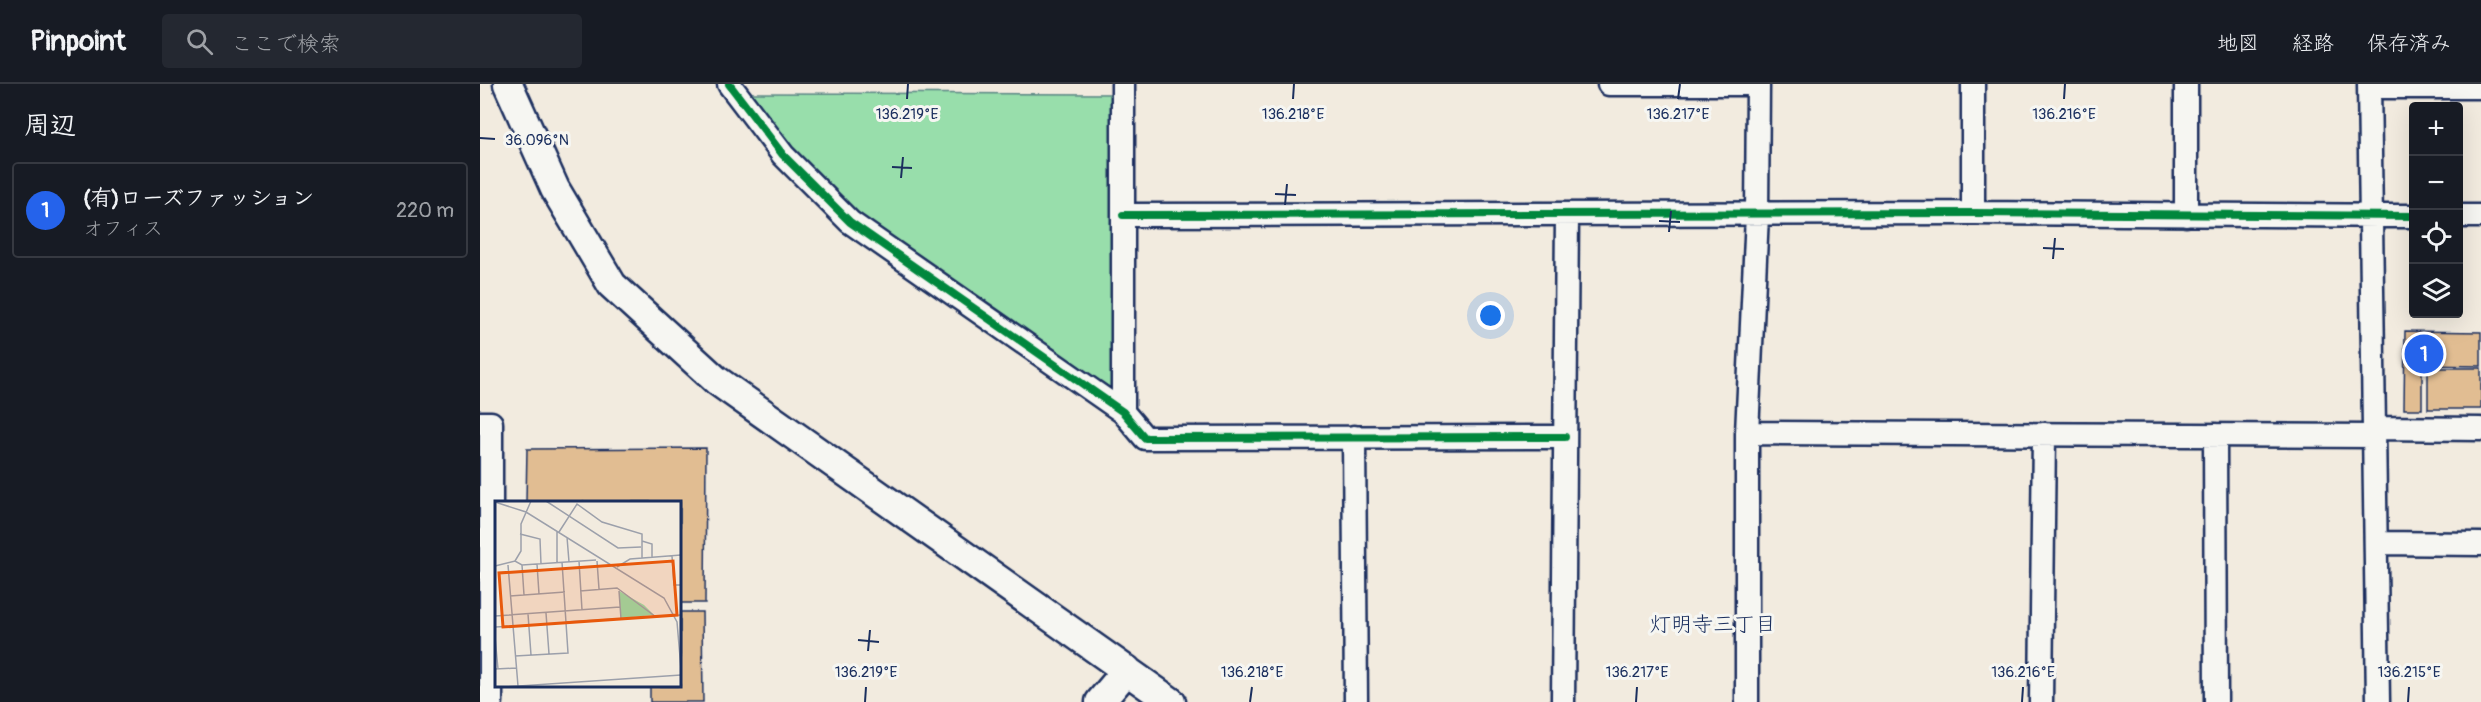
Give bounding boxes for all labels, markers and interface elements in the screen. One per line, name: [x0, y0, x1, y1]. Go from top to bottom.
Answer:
search box: [162, 14, 582, 68]
text: Pinpoint: [30, 24, 126, 59]
icon: search: [183, 25, 216, 58]
text: ここで検索: [231, 30, 341, 58]
text: 地図: [2217, 30, 2259, 57]
text: 経路: [2292, 30, 2334, 57]
text: 保存済み: [2367, 30, 2451, 57]
map controls: [2409, 102, 2463, 318]
button: +: [2409, 102, 2463, 156]
text: 136.219°E: [876, 105, 938, 124]
text: 136.218°E: [1262, 105, 1324, 124]
text: 136.217°E: [1647, 105, 1710, 124]
text: 136.216°E: [2032, 105, 2096, 124]
text: 周辺: [24, 110, 76, 142]
text: 36.096°N: [505, 131, 569, 150]
button: −: [2409, 156, 2463, 210]
text: (有)ローズファッション: [83, 184, 314, 212]
text: 1: [42, 198, 49, 223]
text: 220 m: [396, 198, 454, 223]
button: locate: [2409, 210, 2463, 264]
text: オフィス: [83, 216, 163, 241]
button: layers: [2409, 264, 2463, 318]
your location: [1476, 301, 1505, 330]
pin: 1: [2404, 332, 2444, 376]
inset map: [495, 501, 681, 687]
district label: 灯明寺三丁目: [1650, 611, 1776, 638]
text: 136.219°E: [835, 663, 897, 682]
text: 136.218°E: [1221, 663, 1283, 682]
text: 136.217°E: [1606, 663, 1669, 682]
text: 136.216°E: [1991, 663, 2055, 682]
text: 136.215°E: [2377, 663, 2441, 682]

